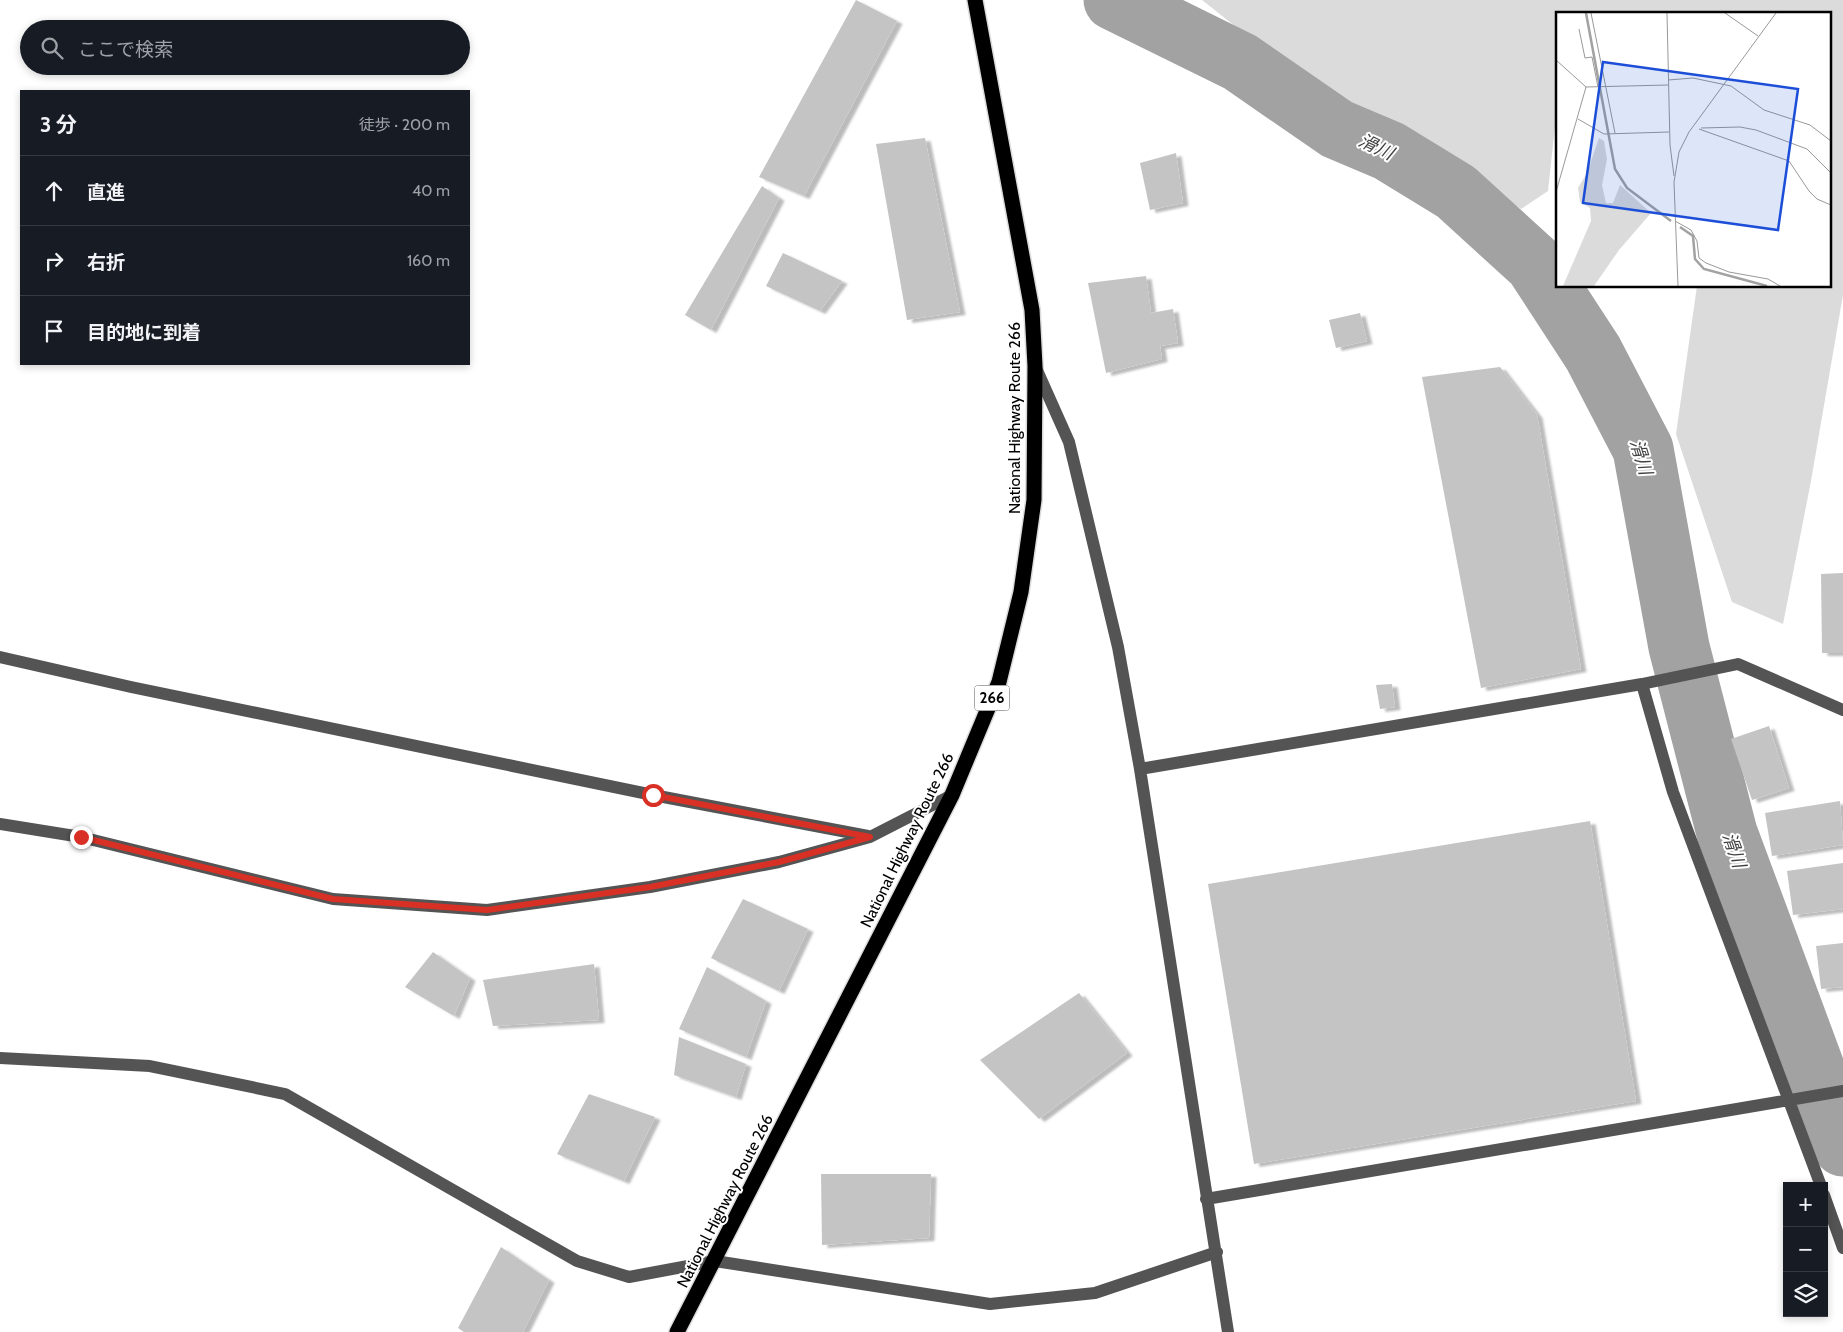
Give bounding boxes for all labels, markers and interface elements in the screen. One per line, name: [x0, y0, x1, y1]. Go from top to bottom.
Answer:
inset map: [1556, 12, 1830, 288]
search box: [20, 20, 470, 75]
icon: search: [38, 34, 66, 62]
text: ここで検索: [78, 38, 173, 61]
text: 3 分: [40, 112, 77, 137]
text: 徒歩 · 200 m: [359, 115, 450, 134]
water label: 滑川: [1355, 129, 1399, 165]
icon: ahead: [40, 177, 68, 205]
text: 直進: [87, 181, 125, 204]
text: 40 m: [412, 181, 450, 200]
icon: right: [40, 247, 68, 275]
text: 右折: [87, 251, 125, 274]
text: 160 m: [407, 251, 450, 270]
icon: arrive: [40, 317, 68, 345]
text: 目的地に到着: [87, 321, 201, 344]
street label: National Highway Route 266: [1005, 322, 1024, 514]
water label: 滑川: [1625, 437, 1657, 479]
road number: 266: [974, 686, 1010, 710]
street label: National Highway Route 266: [856, 750, 958, 930]
route start: [642, 784, 665, 807]
route end: [70, 826, 93, 849]
water label: 滑川: [1718, 829, 1751, 872]
street label: National Highway Route 266: [673, 1111, 777, 1291]
map controls: [1783, 1182, 1828, 1317]
button: +: [1783, 1182, 1828, 1227]
button: −: [1783, 1227, 1828, 1272]
button: layers: [1783, 1272, 1828, 1317]

